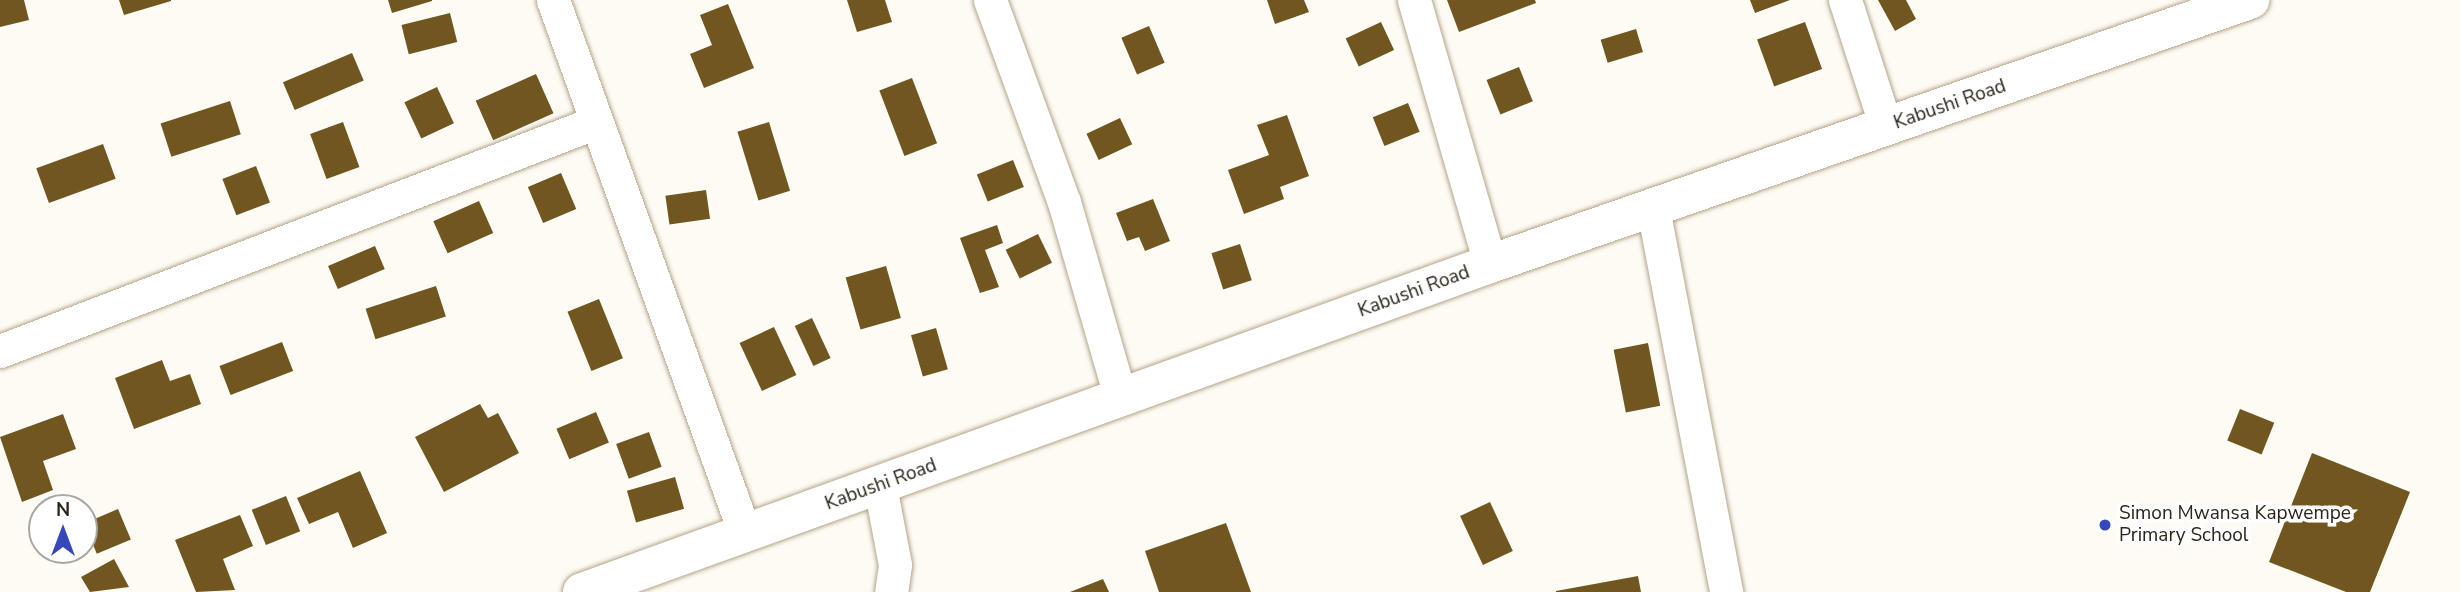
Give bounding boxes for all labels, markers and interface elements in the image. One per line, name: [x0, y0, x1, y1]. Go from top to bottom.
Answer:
street label: Kabushi Road: [1891, 75, 2009, 135]
street label: Kabushi Road: [1355, 261, 1473, 323]
street label: Kabushi Road: [822, 454, 940, 516]
north arrow: [28, 494, 98, 564]
text: N: [56, 497, 70, 523]
place label: Simon Mwansa Kapwempe Primary School: [2119, 503, 2351, 547]
marker: Simon Mwansa Kapwempe Primary School: [2097, 517, 2113, 533]

